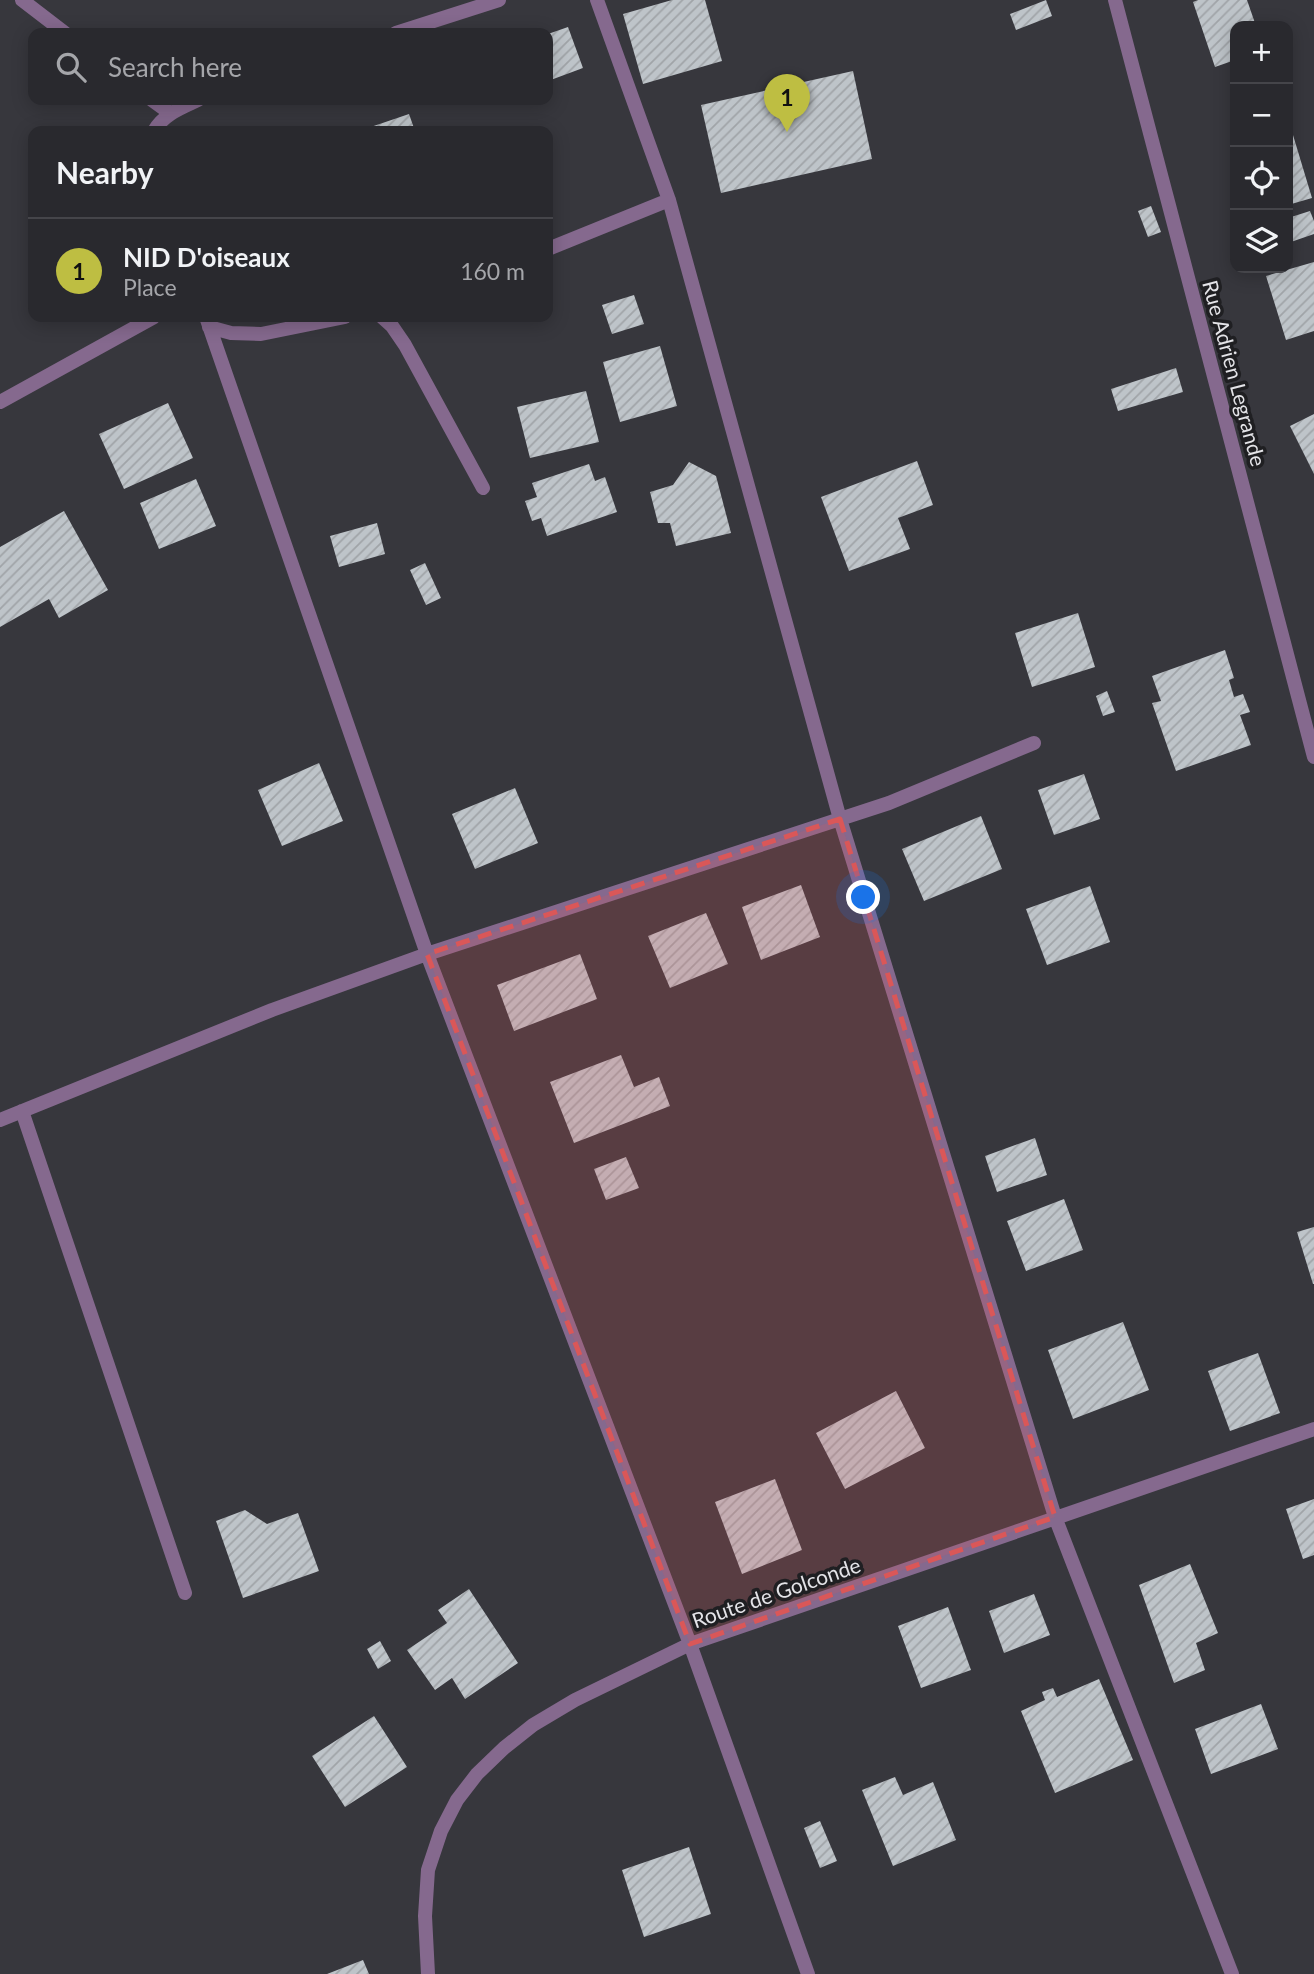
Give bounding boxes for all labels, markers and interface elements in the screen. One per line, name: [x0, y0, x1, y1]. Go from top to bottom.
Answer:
map controls: [1230, 21, 1293, 273]
button: +: [1230, 21, 1293, 84]
search box: [28, 28, 553, 105]
icon: search: [52, 48, 90, 86]
text: Search here: [108, 51, 242, 83]
pin: 1: [764, 74, 810, 132]
button: −: [1230, 84, 1293, 147]
button: locate: [1230, 147, 1293, 210]
text: Nearby: [56, 154, 154, 190]
button: layers: [1230, 210, 1293, 273]
text: NID D'oiseaux: [123, 241, 290, 273]
text: 1: [72, 257, 86, 285]
text: 160 m: [460, 257, 525, 285]
text: Place: [123, 273, 177, 301]
street label: Rue Adrien Legrande: [1198, 277, 1272, 469]
your location: [846, 880, 880, 914]
street label: Route de Golconde: [688, 1551, 864, 1633]

